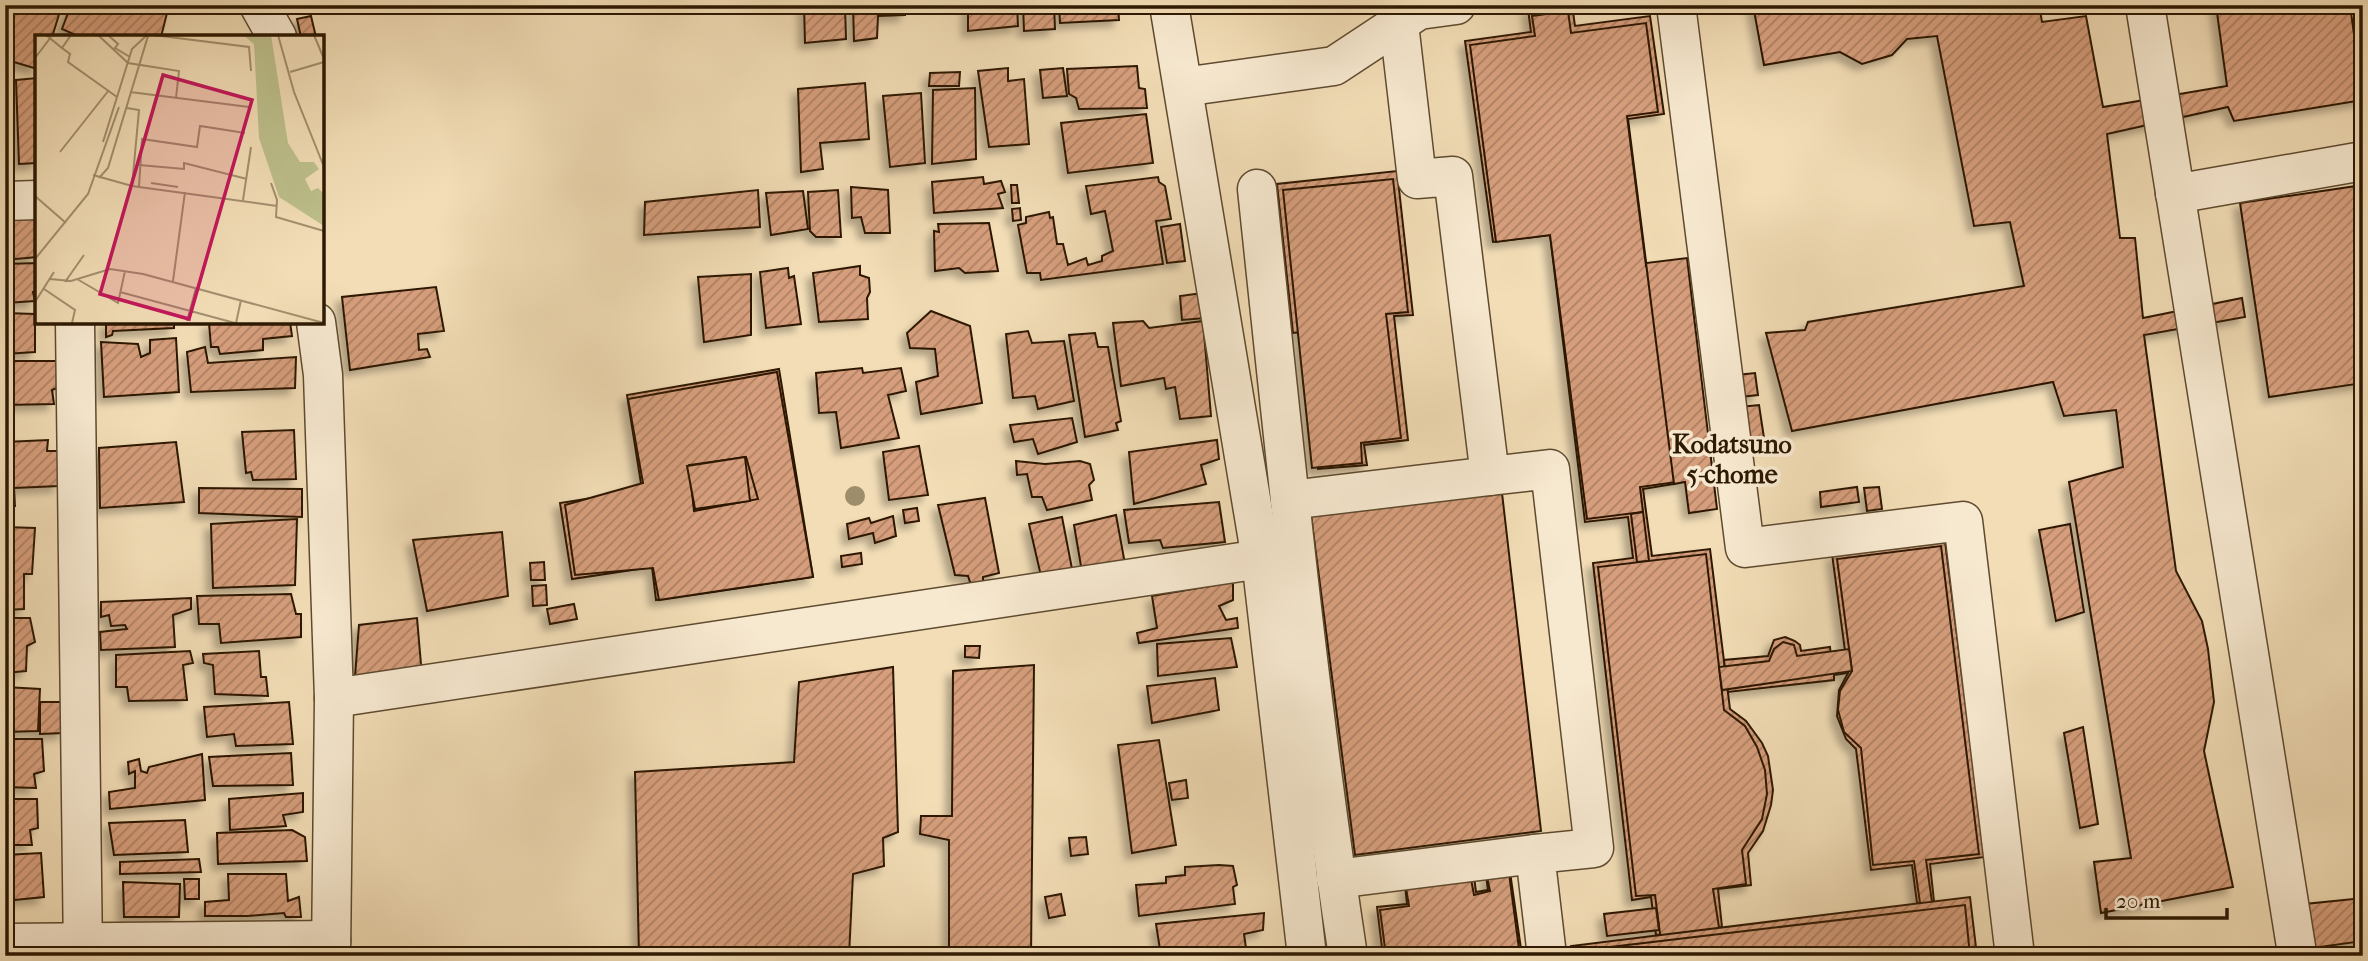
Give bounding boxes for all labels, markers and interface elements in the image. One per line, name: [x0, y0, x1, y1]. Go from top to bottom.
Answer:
inset map: [35, 35, 324, 324]
district label: Kodatsuno 5-chome: [1672, 429, 1792, 490]
scale bar: [2106, 877, 2226, 921]
text: 20 m: [2116, 889, 2161, 913]

